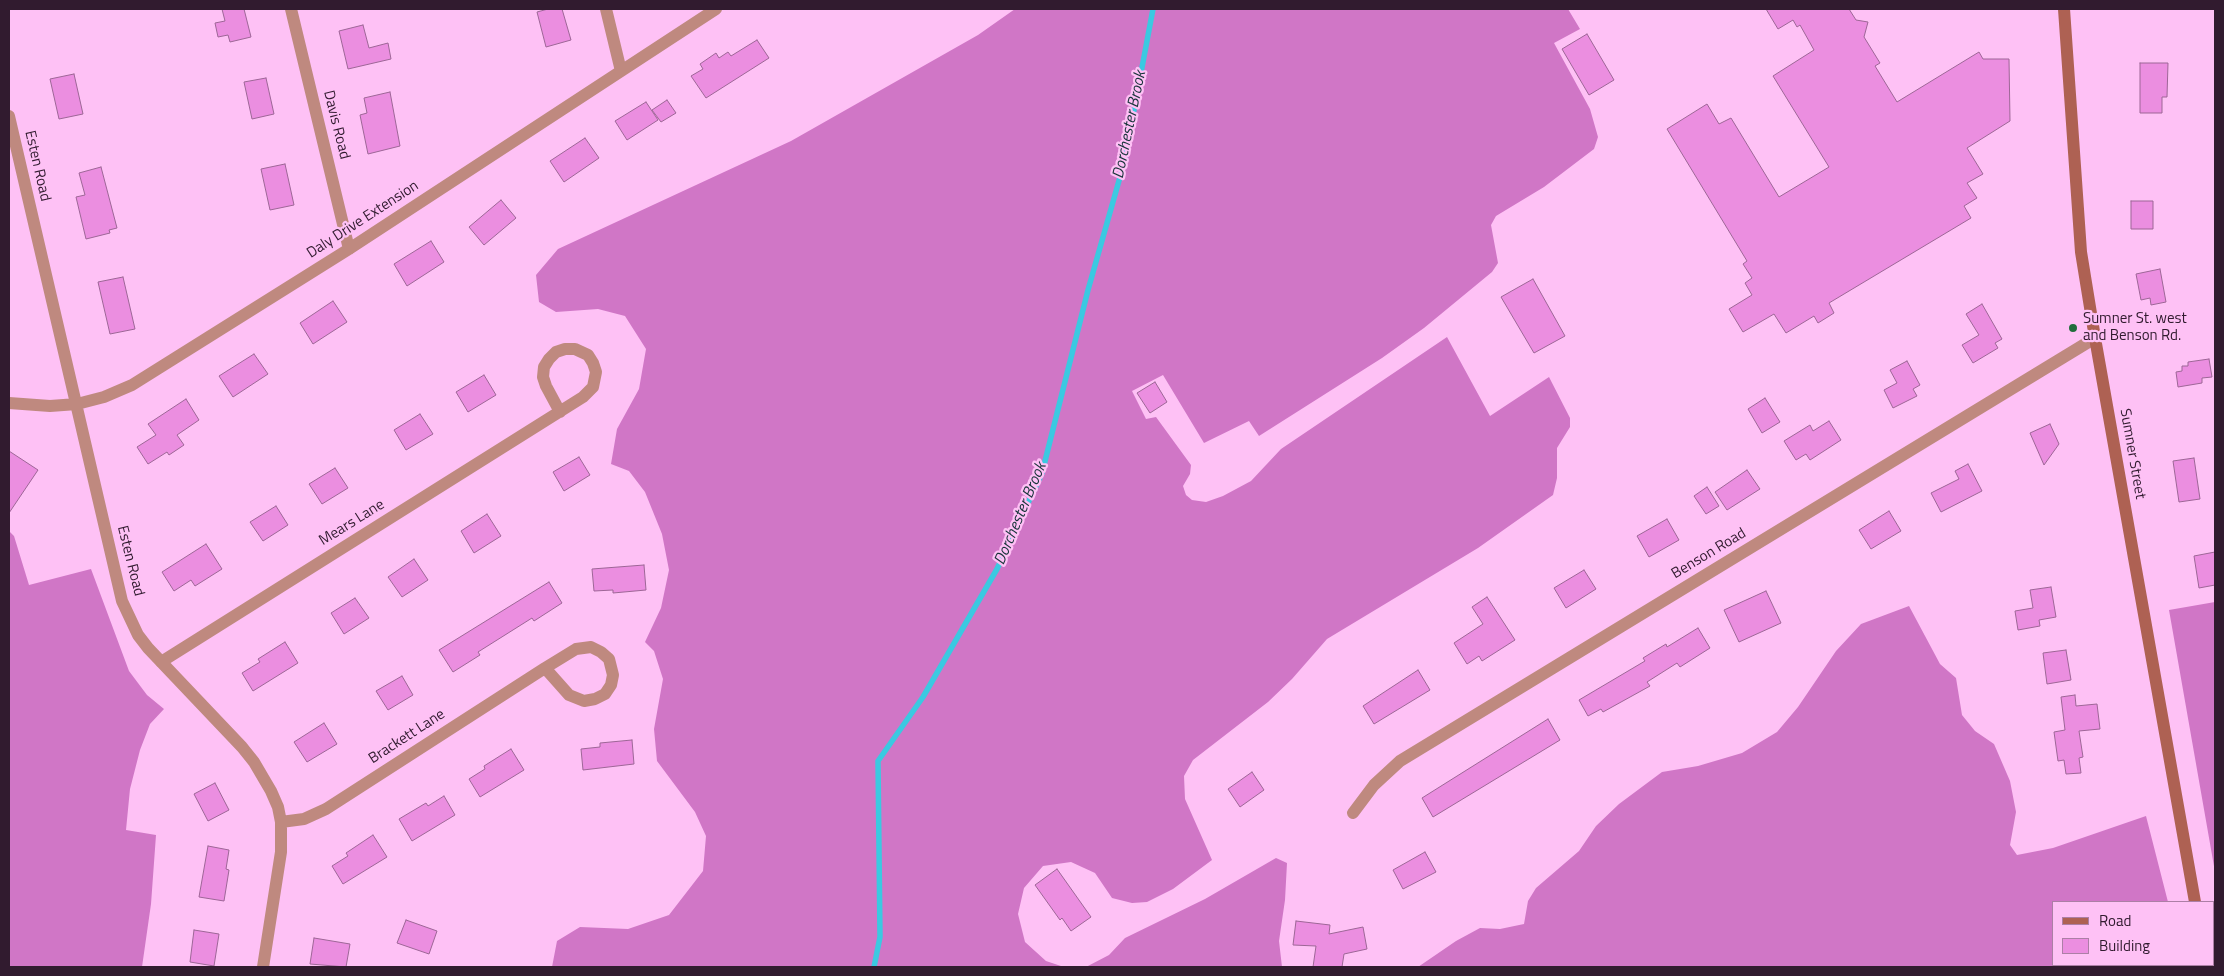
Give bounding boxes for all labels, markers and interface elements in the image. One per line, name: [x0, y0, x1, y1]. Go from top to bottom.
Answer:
water label: Dorchester Brook: [1109, 70, 1151, 180]
street label: Davis Road: [319, 89, 353, 161]
street label: Esten Road: [20, 129, 54, 203]
street label: Daly Drive Extension: [304, 177, 422, 263]
place label: Sumner St. west and Benson Rd.: [2083, 310, 2187, 345]
marker: Sumner St. west and Benson Rd.: [2067, 322, 2079, 334]
street label: Sumner Street: [2115, 407, 2149, 501]
water label: Dorchester Brook: [991, 460, 1051, 568]
street label: Mears Lane: [316, 496, 388, 550]
street label: Esten Road: [113, 524, 147, 598]
street label: Benson Road: [1669, 525, 1749, 583]
street label: Brackett Lane: [366, 706, 448, 768]
legend: [2052, 901, 2214, 966]
text: Road: [2099, 909, 2131, 932]
text: Building: [2099, 934, 2150, 957]

